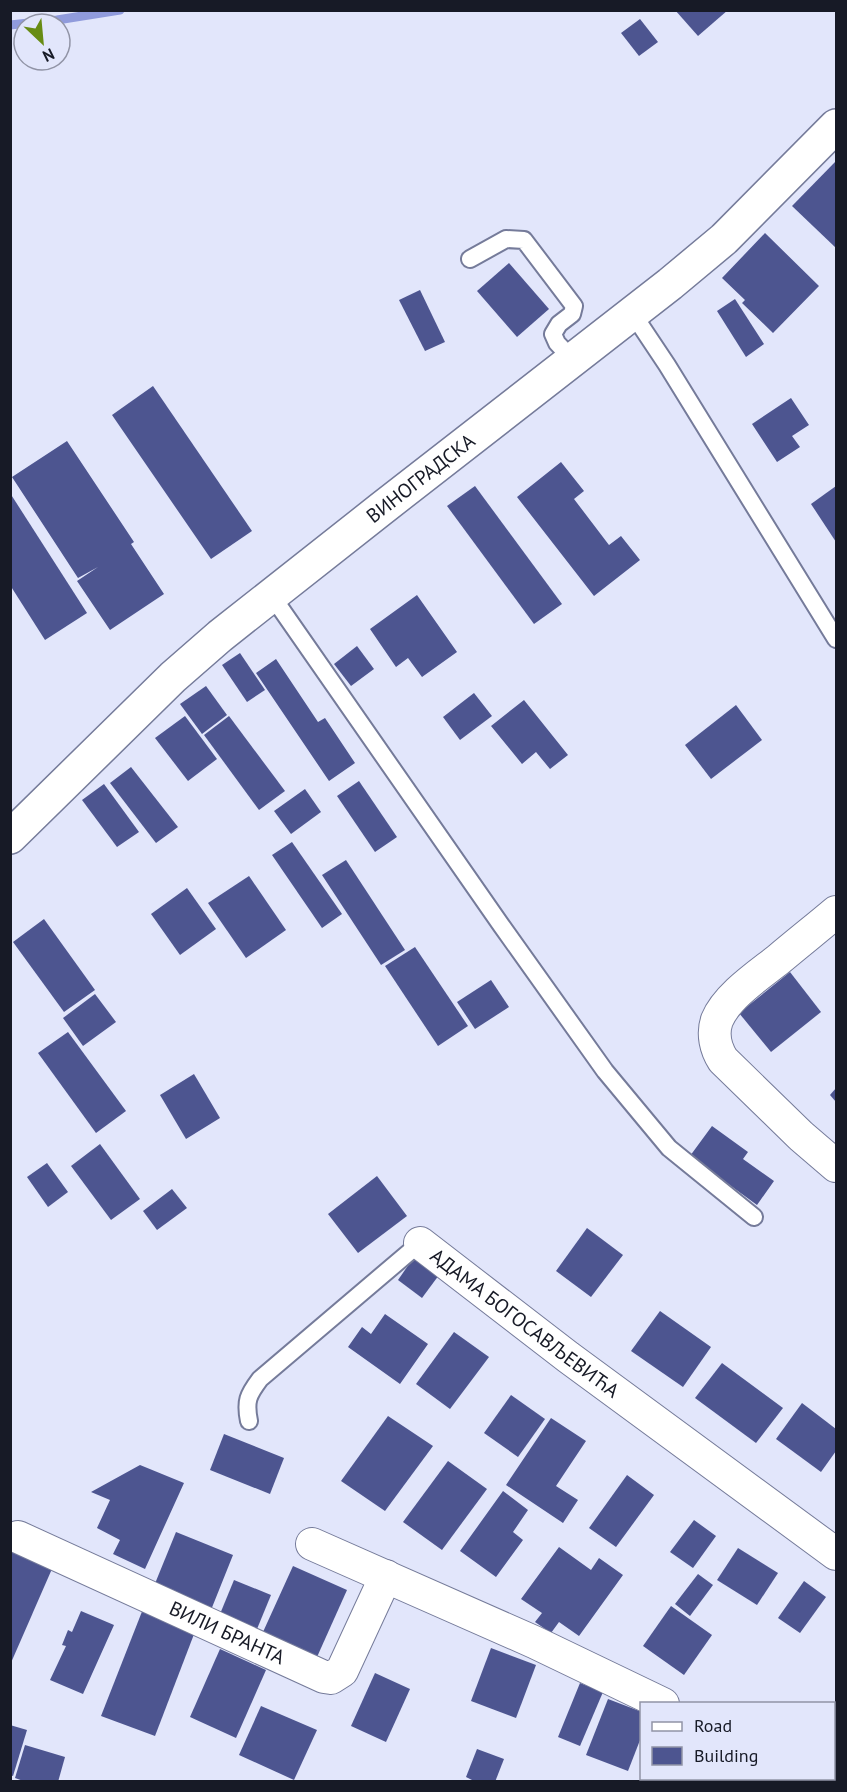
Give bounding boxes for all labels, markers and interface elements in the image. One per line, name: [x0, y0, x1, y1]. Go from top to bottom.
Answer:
north arrow: [12, 12, 72, 72]
text: N: [39, 44, 58, 67]
street label: ВИНОГРАДСКА: [361, 427, 481, 529]
street label: АДАМА БОГОСАВЉЕВИЋА: [425, 1243, 625, 1404]
street label: ВИЛИ БРАНТА: [165, 1595, 289, 1670]
legend: [640, 1702, 835, 1780]
text: Road: [694, 1714, 732, 1737]
text: Building: [694, 1744, 758, 1767]

